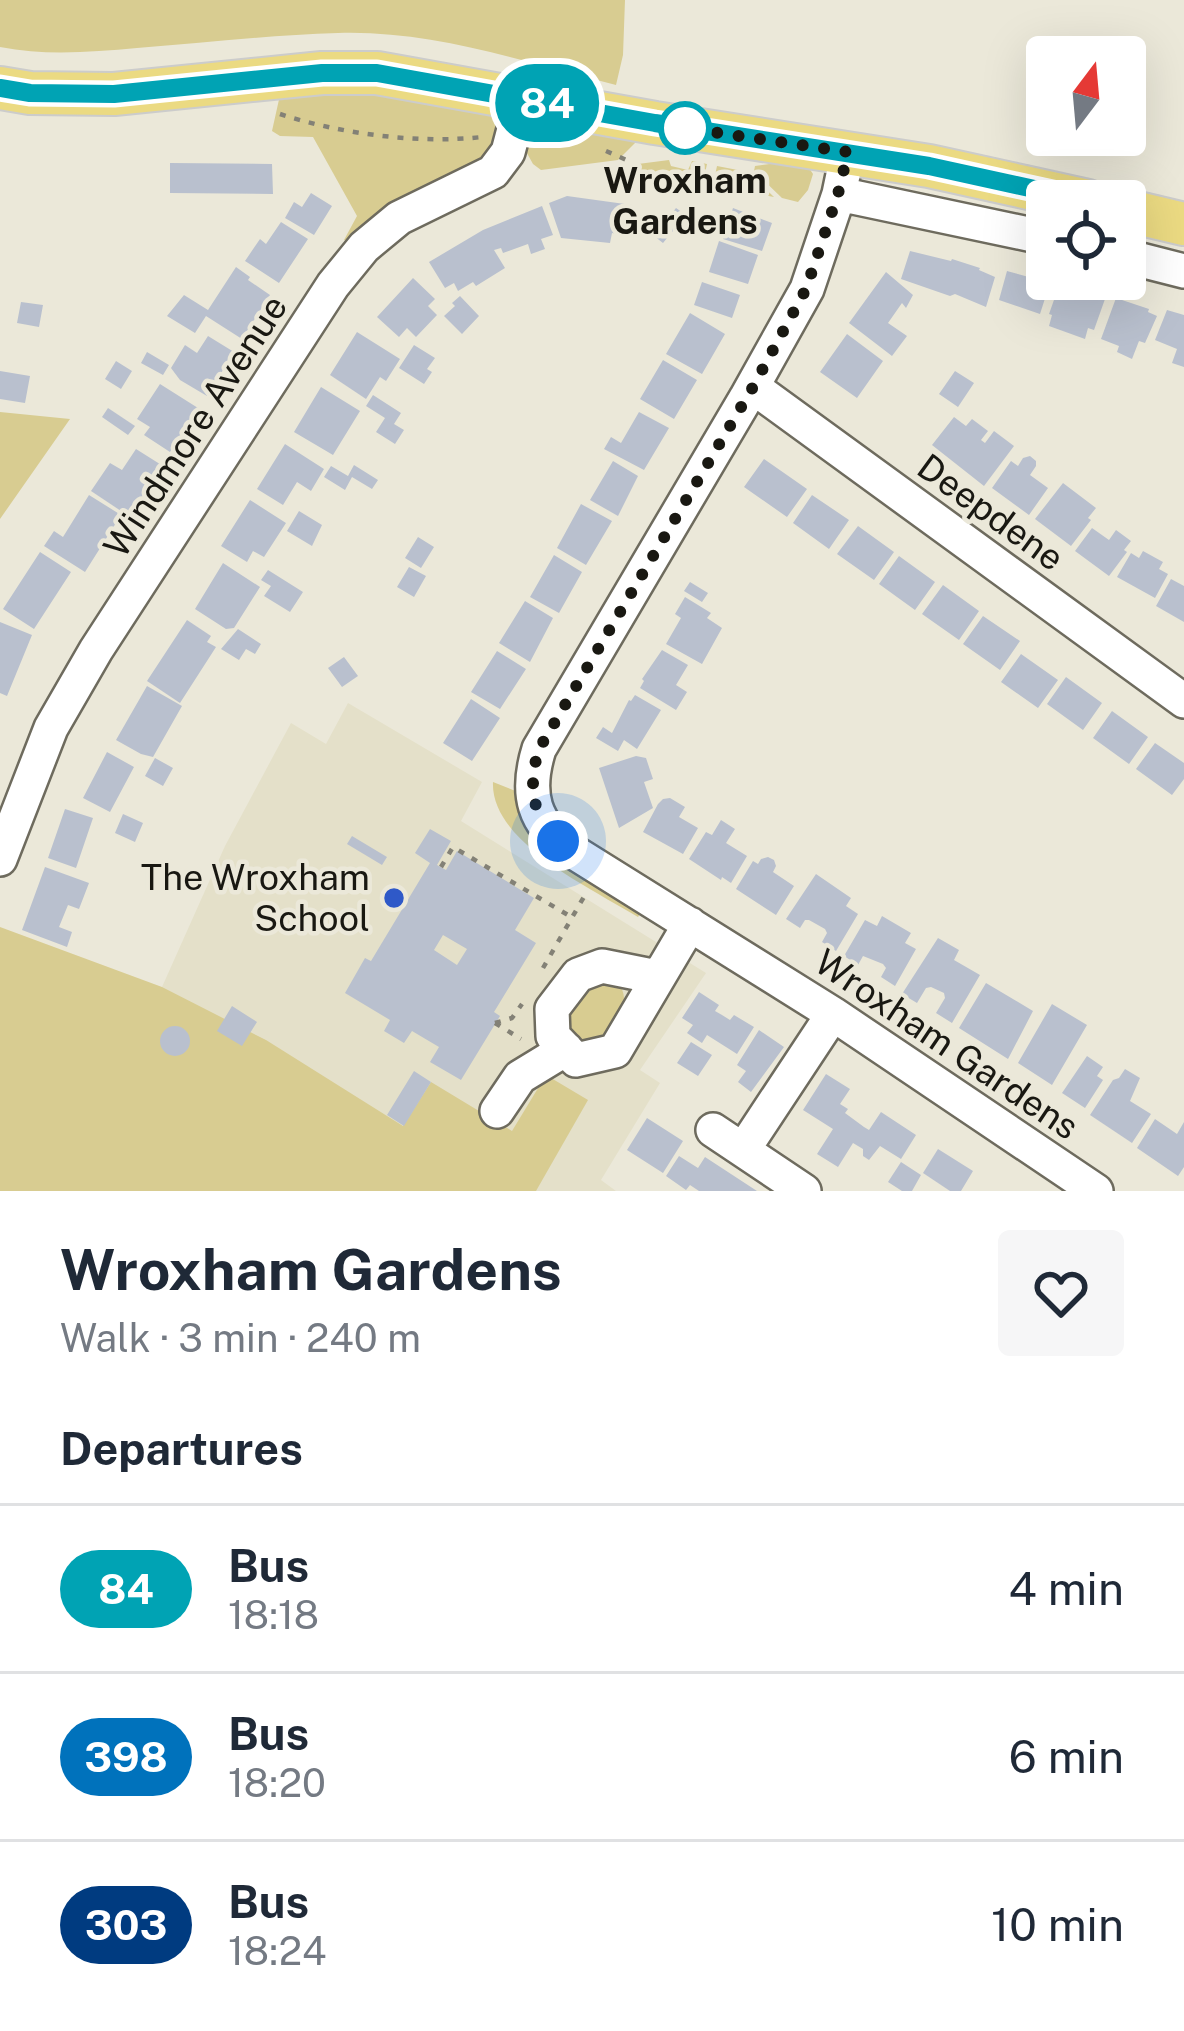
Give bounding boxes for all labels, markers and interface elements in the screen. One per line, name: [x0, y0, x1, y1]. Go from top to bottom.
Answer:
north arrow: [1026, 36, 1146, 156]
map controls: [1026, 36, 1146, 300]
line badge: 84: [493, 64, 601, 142]
text: 84: [519, 78, 575, 127]
marker: Wroxham Gardens: [660, 103, 710, 153]
place label: Wroxham Gardens: [603, 159, 767, 242]
button: locate: [1026, 180, 1146, 300]
street label: Windmore Avenue: [95, 287, 295, 565]
street label: Deepdene: [910, 445, 1072, 579]
your location: [528, 811, 588, 871]
place label: The Wroxham School: [141, 856, 370, 939]
marker: The Wroxham School: [381, 885, 407, 911]
street label: Wroxham Gardens: [807, 940, 1087, 1148]
button: heart: [998, 1230, 1124, 1356]
text: Wroxham Gardens: [60, 1236, 562, 1303]
text: Walk · 3 min · 240 m: [60, 1315, 421, 1361]
text: Departures: [60, 1422, 303, 1475]
text: Bus: [228, 1539, 309, 1592]
text: 4 min: [1008, 1562, 1124, 1615]
text: 84: [98, 1564, 154, 1613]
text: 18:18: [228, 1592, 319, 1638]
text: Bus: [228, 1707, 309, 1760]
text: 6 min: [1009, 1730, 1124, 1783]
text: 398: [84, 1732, 168, 1781]
text: 18:20: [228, 1760, 326, 1806]
text: Bus: [228, 1875, 309, 1928]
text: 10 min: [991, 1898, 1124, 1951]
text: 303: [85, 1900, 167, 1949]
text: 18:24: [228, 1928, 326, 1974]

